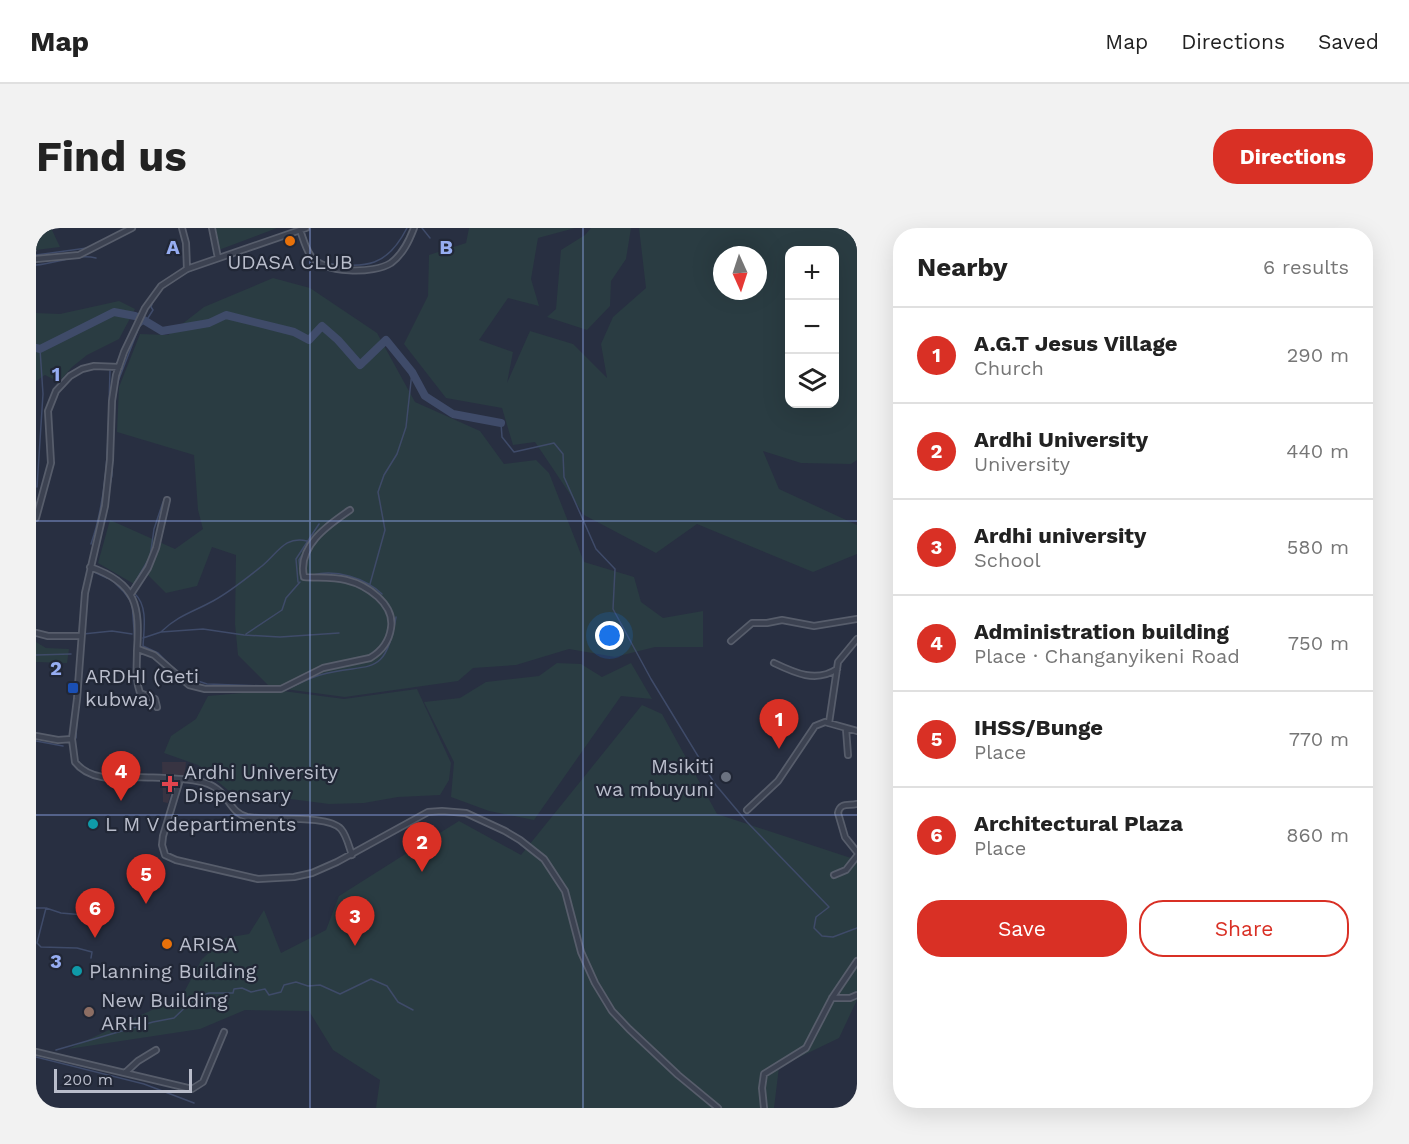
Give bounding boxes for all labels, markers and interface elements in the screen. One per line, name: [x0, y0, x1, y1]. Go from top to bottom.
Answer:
text: Map: [30, 25, 89, 58]
text: Map: [1105, 29, 1148, 54]
text: Directions: [1181, 29, 1285, 54]
text: Saved: [1318, 29, 1379, 54]
button: Directions: [1213, 129, 1373, 184]
text: Find us: [36, 132, 187, 181]
marker: UDASA CLUB: [283, 234, 297, 248]
text: A: [166, 235, 180, 259]
text: B: [439, 235, 453, 259]
north arrow: [713, 246, 767, 300]
map controls: [785, 246, 839, 408]
button: +: [785, 246, 839, 300]
place label: UDASA CLUB: [227, 250, 353, 274]
text: Nearby: [917, 252, 1008, 282]
text: 6 results: [1263, 255, 1349, 279]
button: −: [785, 300, 839, 354]
text: A.G.T Jesus Village: [974, 331, 1178, 356]
text: 1: [932, 343, 941, 367]
text: 290 m: [1287, 343, 1349, 367]
button: layers: [785, 354, 839, 408]
text: Church: [974, 356, 1044, 380]
text: 1: [52, 362, 60, 386]
text: Ardhi University: [974, 427, 1148, 452]
text: 2: [931, 439, 942, 463]
text: 440 m: [1286, 439, 1349, 463]
text: University: [974, 452, 1070, 476]
text: Ardhi university: [974, 523, 1146, 548]
text: 3: [931, 535, 942, 559]
text: 580 m: [1287, 535, 1349, 559]
text: School: [974, 548, 1041, 572]
text: Administration building: [974, 619, 1229, 644]
your location: [595, 621, 624, 650]
text: 4: [930, 631, 943, 655]
text: 750 m: [1288, 631, 1349, 655]
text: Place · Changanyikeni Road: [974, 644, 1240, 668]
text: 2: [50, 656, 62, 680]
place label: ARDHI (Geti kubwa): [85, 664, 199, 711]
marker: ARDHI (Geti kubwa): [66, 681, 80, 695]
pin: 1: [760, 700, 798, 749]
text: IHSS/Bunge: [974, 715, 1103, 740]
text: 5: [931, 727, 942, 751]
text: 770 m: [1289, 727, 1349, 751]
text: Place: [974, 740, 1026, 764]
pin: 4: [102, 752, 140, 801]
place label: Msikiti wa mbuyuni: [596, 754, 714, 801]
place label: Ardhi University Dispensary: [184, 760, 339, 807]
marker: Msikiti wa mbuyuni: [719, 770, 733, 784]
marker: Ardhi University Dispensary: [161, 775, 179, 793]
text: Architectural Plaza: [974, 811, 1183, 836]
place label: L M V departiments: [105, 812, 297, 836]
marker: L M V departiments: [86, 817, 100, 831]
pin: 2: [402, 822, 442, 872]
text: 6: [930, 823, 943, 847]
text: 860 m: [1286, 823, 1349, 847]
text: Place: [974, 836, 1026, 860]
pin: 5: [126, 854, 166, 904]
pin: 6: [76, 888, 114, 938]
pin: 3: [336, 896, 374, 946]
button: Save: [917, 900, 1127, 957]
button: Share: [1139, 900, 1349, 957]
place label: ARISA: [179, 932, 237, 956]
marker: ARISA: [160, 937, 174, 951]
text: 3: [50, 949, 62, 973]
place label: Planning Building: [89, 959, 257, 983]
marker: Planning Building: [70, 964, 84, 978]
place label: New Building ARHI: [101, 988, 228, 1035]
marker: New Building ARHI: [82, 1005, 96, 1019]
scale bar: [54, 1066, 192, 1094]
text: 200 m: [63, 1070, 113, 1089]

